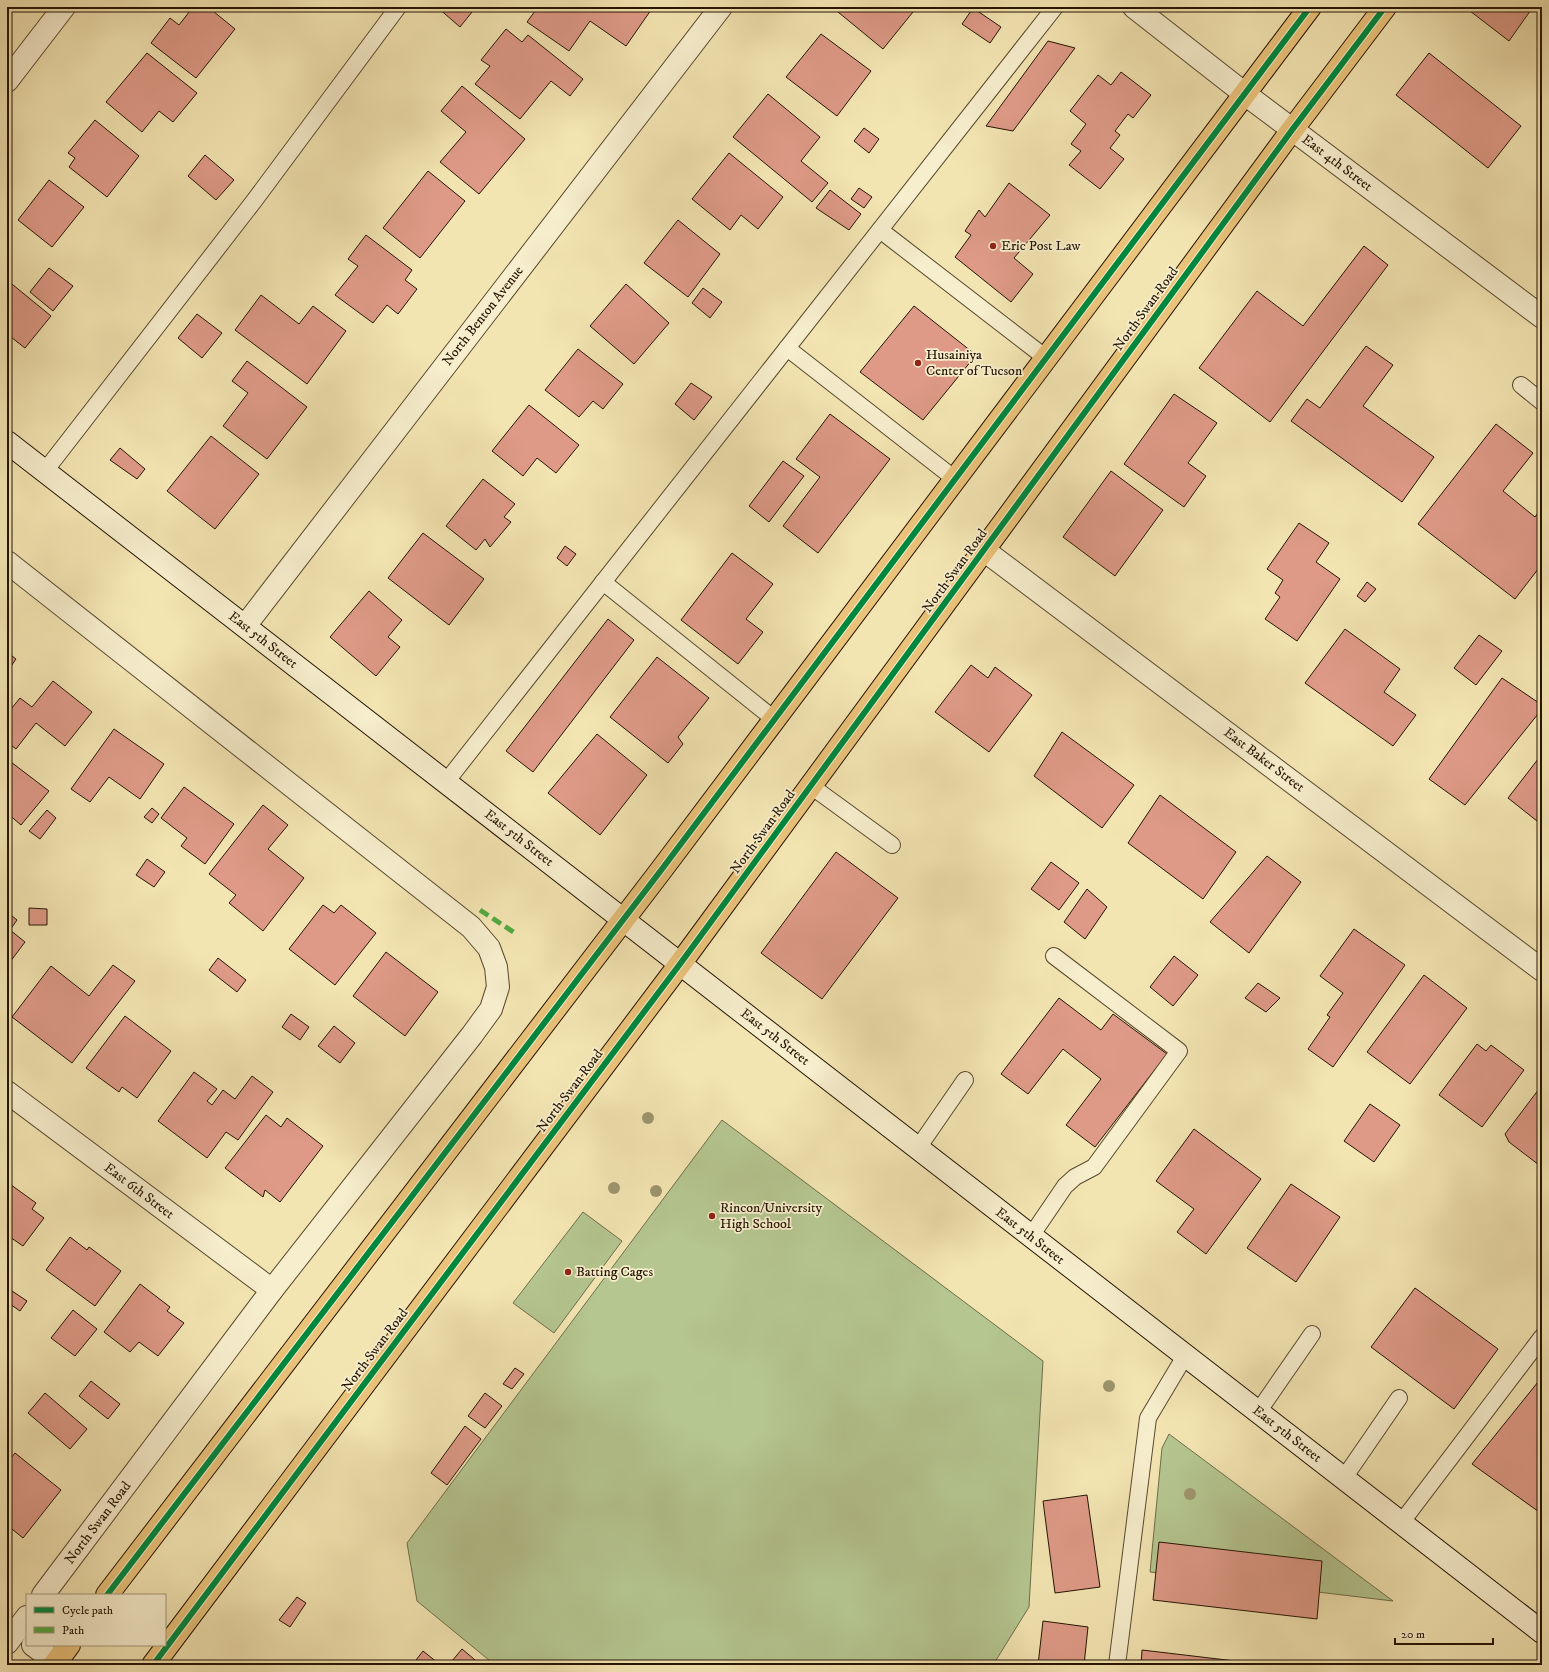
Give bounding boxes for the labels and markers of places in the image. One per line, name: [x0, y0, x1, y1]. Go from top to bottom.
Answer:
place label: Eric Post Law: [1001, 237, 1081, 255]
marker: Eric Post Law: [988, 241, 998, 251]
place label: Husainiya Center of Tucson: [926, 346, 1023, 380]
marker: Husainiya Center of Tucson: [913, 358, 923, 368]
place label: Rincon/University High School: [720, 1199, 822, 1233]
marker: Rincon/University High School: [707, 1211, 717, 1221]
place label: Batting Cages: [576, 1263, 653, 1281]
marker: Batting Cages: [563, 1267, 573, 1277]

